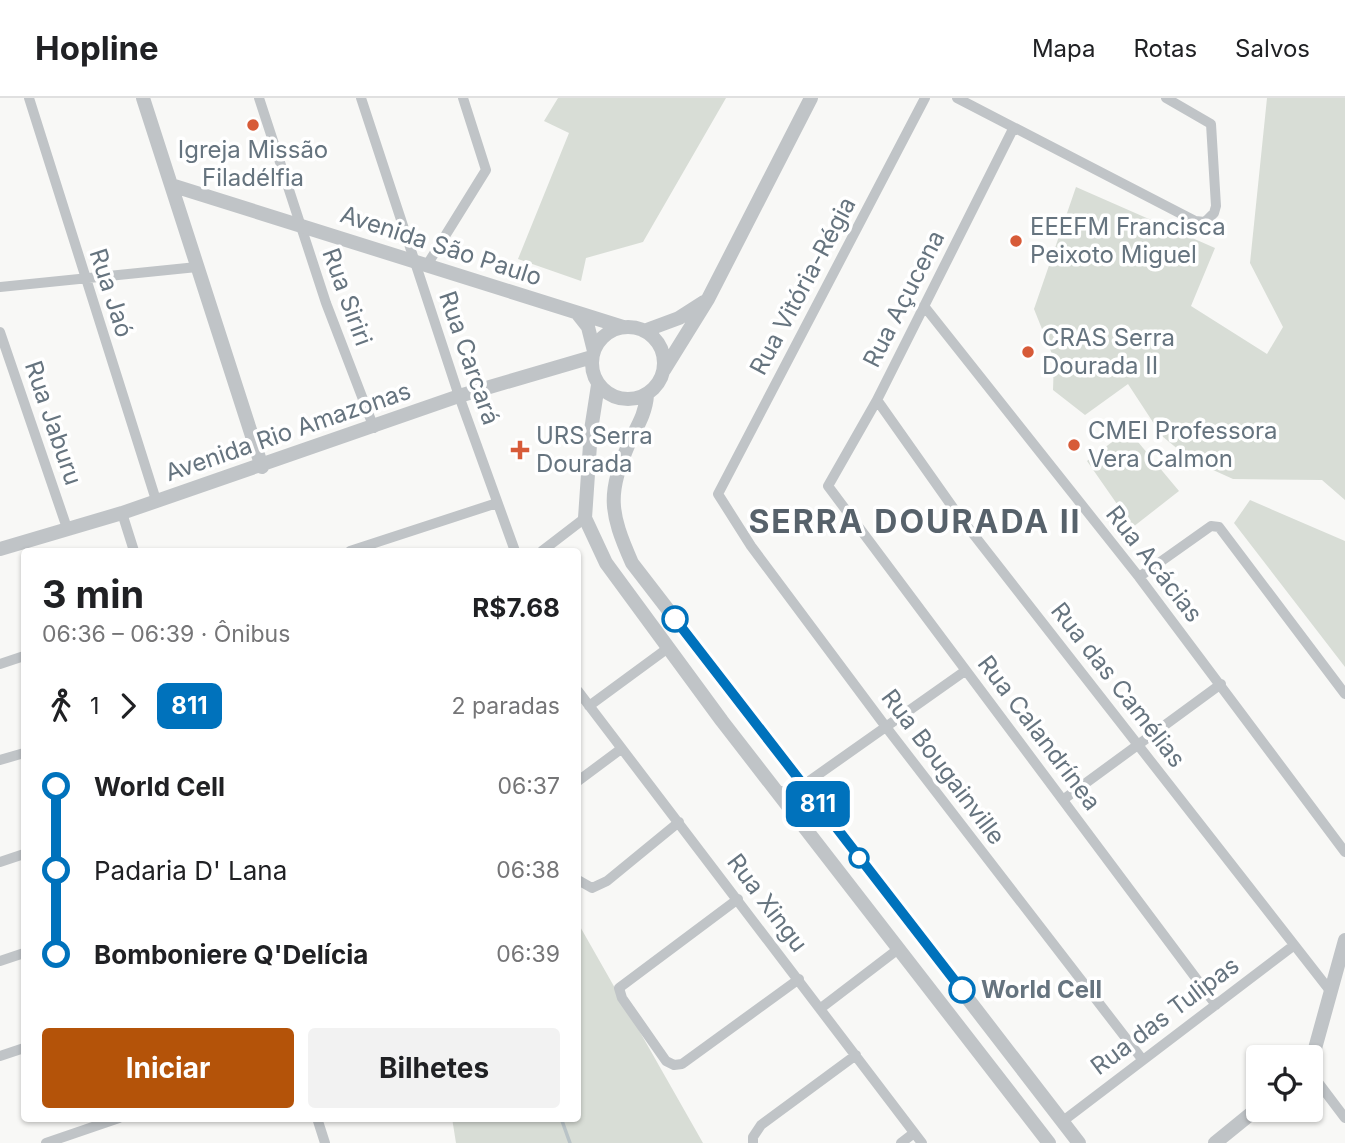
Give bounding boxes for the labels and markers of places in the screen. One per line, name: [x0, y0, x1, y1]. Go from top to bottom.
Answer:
marker: Igreja Missão Filadélfia: [245, 117, 261, 133]
place label: Igreja Missão Filadélfia: [178, 135, 328, 192]
place label: EEEFM Francisca Peixoto Miguel: [1030, 212, 1226, 269]
marker: EEEFM Francisca Peixoto Miguel: [1008, 233, 1024, 249]
place label: CRAS Serra Dourada II: [1042, 323, 1175, 380]
marker: CRAS Serra Dourada II: [1020, 344, 1036, 360]
place label: CMEI Professora Vera Calmon: [1088, 416, 1278, 473]
place label: URS Serra Dourada: [536, 421, 653, 478]
marker: CMEI Professora Vera Calmon: [1066, 437, 1082, 453]
marker: URS Serra Dourada: [510, 440, 530, 460]
unlabelled marker: [662, 606, 688, 632]
unlabelled marker: [849, 848, 869, 868]
place label: World Cell: [981, 975, 1102, 1004]
marker: World Cell: [949, 977, 975, 1003]

